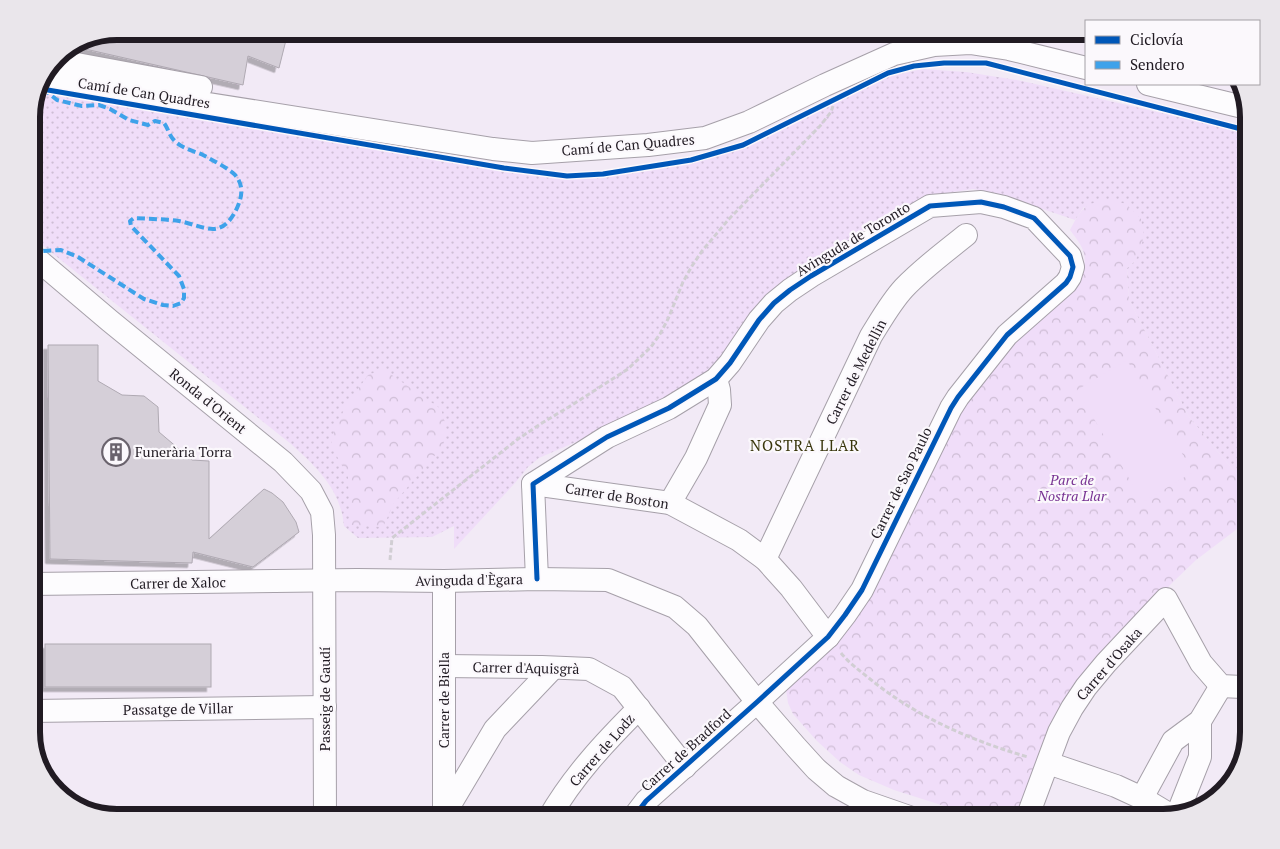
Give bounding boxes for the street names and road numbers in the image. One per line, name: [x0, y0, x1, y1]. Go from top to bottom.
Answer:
street label: Camí de Can Quadres: [77, 73, 212, 112]
street label: Camí de Can Quadres: [561, 129, 695, 160]
street label: Avinguda de Toronto: [792, 197, 914, 280]
street label: Carrer de Medellin: [821, 315, 891, 428]
street label: Ronda d'Orient: [166, 364, 251, 438]
street label: Carrer de Sao Paulo: [865, 424, 936, 542]
street label: Carrer de Boston: [564, 478, 671, 513]
street label: Avinguda d'Ègara: [415, 569, 523, 590]
street label: Carrer de Xaloc: [130, 572, 226, 593]
street label: Carrer d'Osaka: [1072, 623, 1146, 704]
street label: Passeig de Gaudí: [315, 646, 334, 751]
street label: Carrer de Biella: [434, 652, 453, 748]
street label: Carrer d'Aquisgrà: [473, 657, 579, 678]
street label: Passatge de Villar: [123, 698, 234, 719]
street label: Carrer de Bradford: [637, 704, 735, 795]
street label: Carrer de Lodz: [565, 709, 639, 790]

